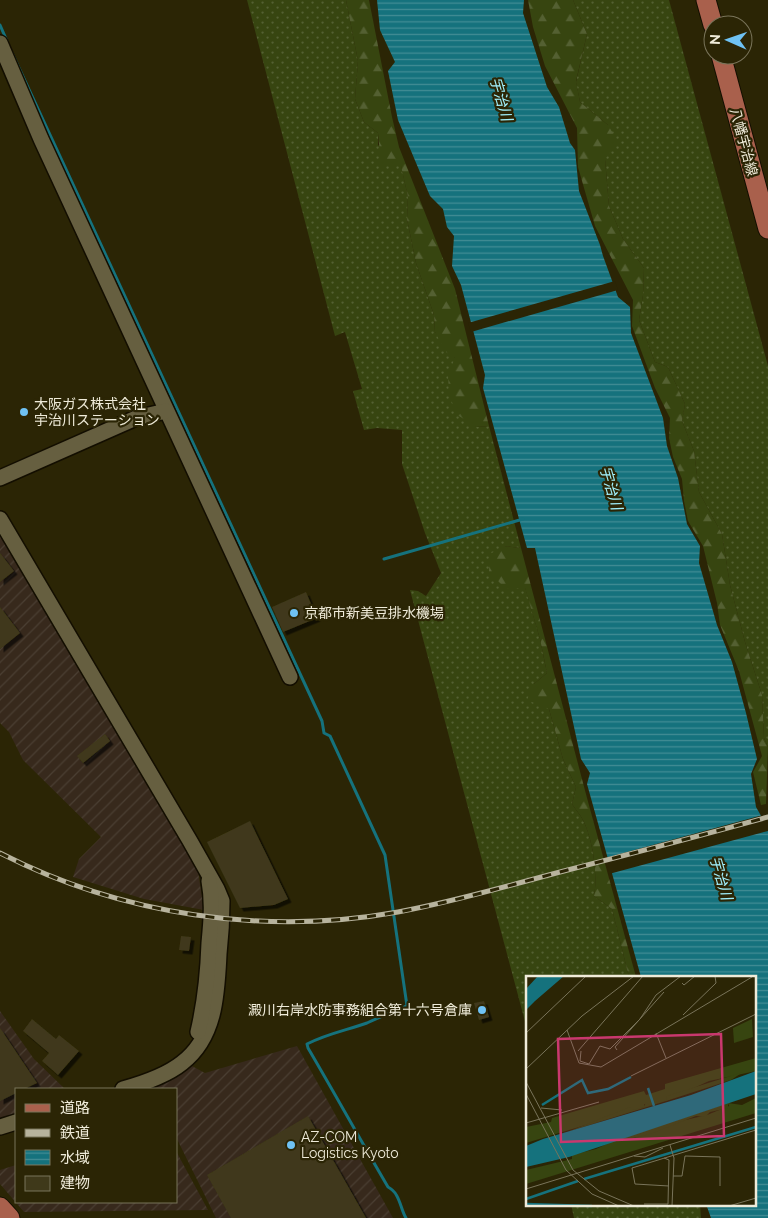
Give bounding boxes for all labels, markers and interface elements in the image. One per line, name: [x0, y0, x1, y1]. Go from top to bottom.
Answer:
north arrow: [703, 15, 753, 65]
text: N: [707, 34, 723, 45]
water label: 宇治川: [486, 75, 516, 125]
street label: 八幡宇治線: [727, 106, 761, 178]
place label: 大阪ガス株式会社 宇治川ステーション: [34, 396, 160, 428]
marker: 大阪ガス株式会社 宇治川ステーション: [18, 406, 30, 418]
water label: 宇治川: [596, 464, 626, 514]
place label: 京都市新美豆排水機場: [304, 605, 444, 621]
marker: 京都市新美豆排水機場: [288, 607, 300, 619]
water label: 宇治川: [706, 854, 736, 904]
inset map: [526, 976, 756, 1206]
place label: 澱川右岸水防事務組合第十六号倉庫: [248, 1002, 472, 1018]
marker: 澱川右岸水防事務組合第十六号倉庫: [476, 1004, 488, 1016]
legend: [15, 1088, 178, 1203]
text: 道路: [60, 1099, 90, 1117]
text: 鉄道: [60, 1124, 90, 1142]
place label: AZ-COM Logistics Kyoto: [301, 1129, 399, 1161]
marker: AZ-COM Logistics Kyoto: [285, 1139, 297, 1151]
text: 水域: [60, 1149, 90, 1167]
text: 建物: [60, 1174, 90, 1192]

